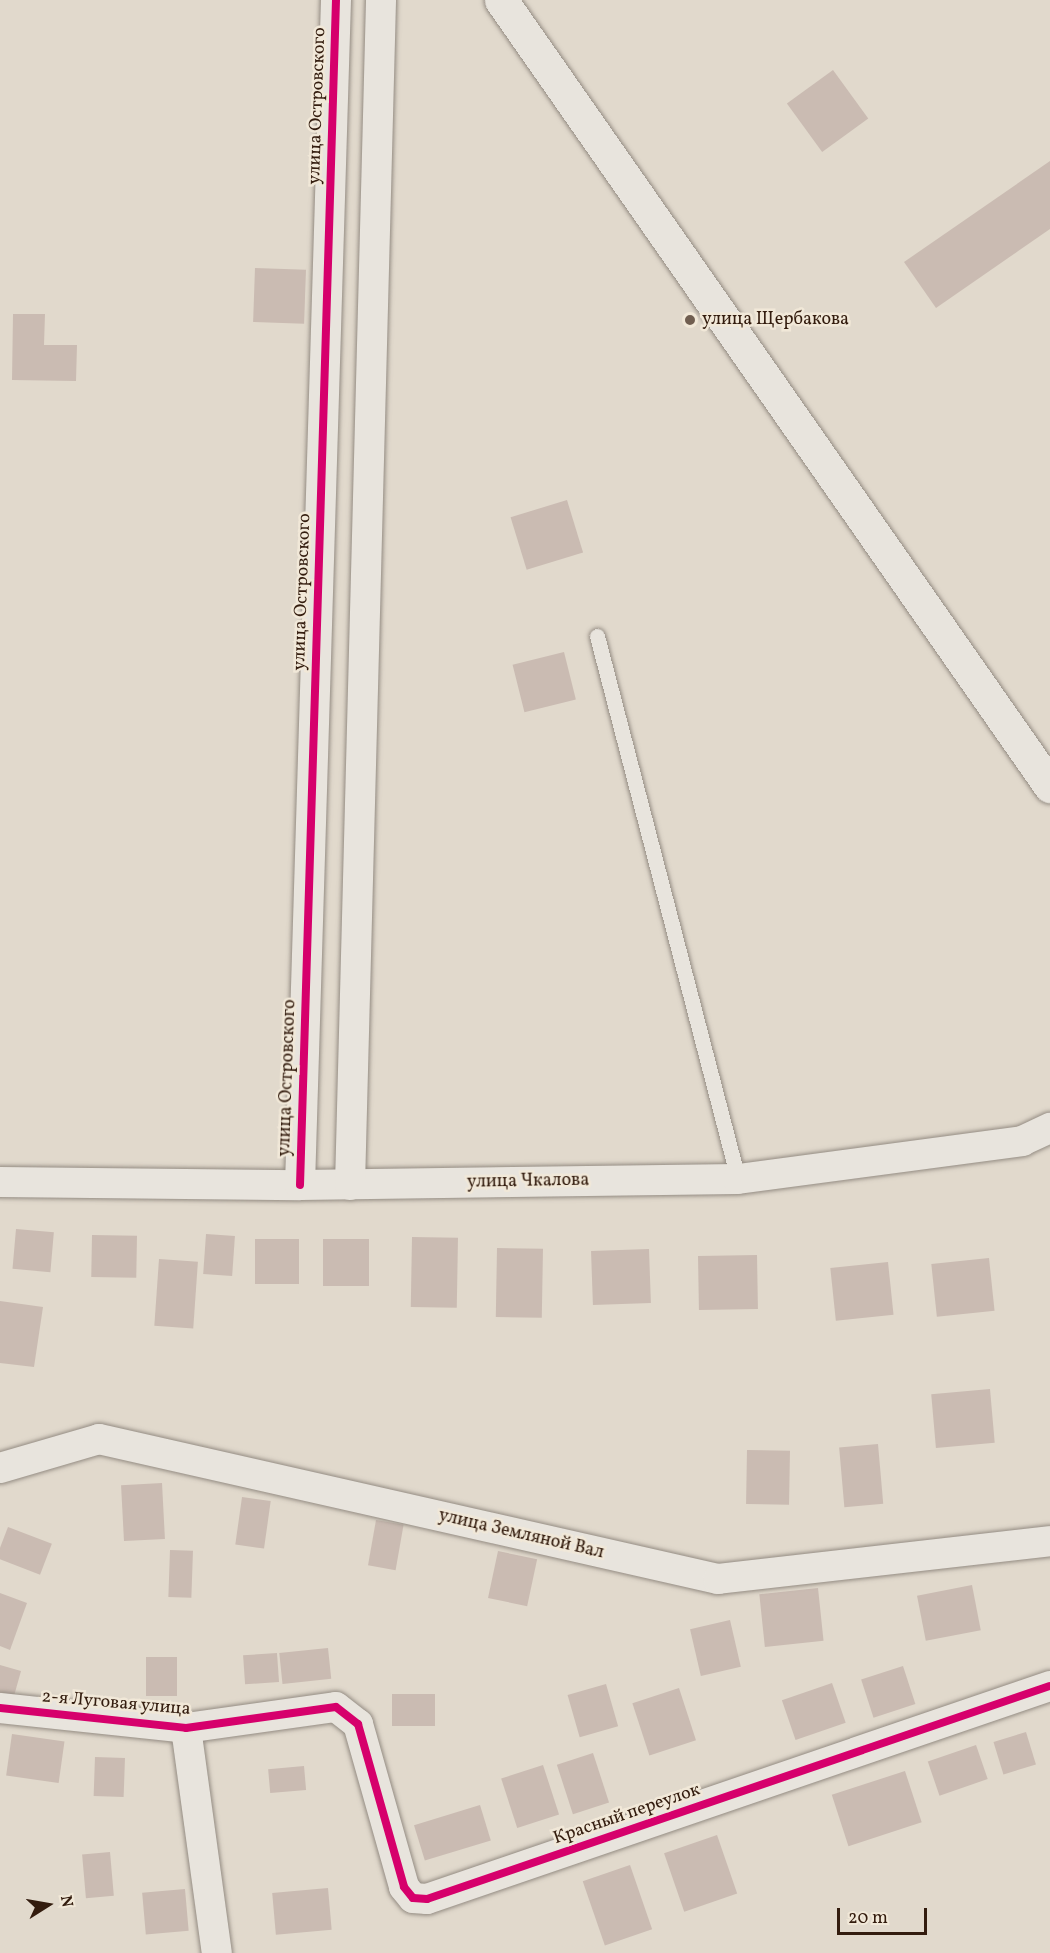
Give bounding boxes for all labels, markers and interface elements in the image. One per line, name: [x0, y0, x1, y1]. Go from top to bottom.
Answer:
street label: улица Островского: [304, 27, 332, 185]
place label: улица Щербакова: [702, 309, 849, 331]
marker: улица Щербакова: [683, 313, 697, 327]
street label: улица Островского: [289, 513, 317, 671]
street label: улица Островского: [274, 999, 302, 1157]
street label: улица Чкалова: [467, 1170, 589, 1194]
street label: улица Земляной Вал: [436, 1505, 606, 1565]
street label: 2-я Луговая улица: [40, 1687, 192, 1721]
street label: Красный переулок: [551, 1780, 703, 1850]
north arrow: [18, 1875, 78, 1935]
text: N: [54, 1894, 78, 1909]
scale bar: [840, 1896, 930, 1934]
text: 20 m: [848, 1906, 888, 1931]

